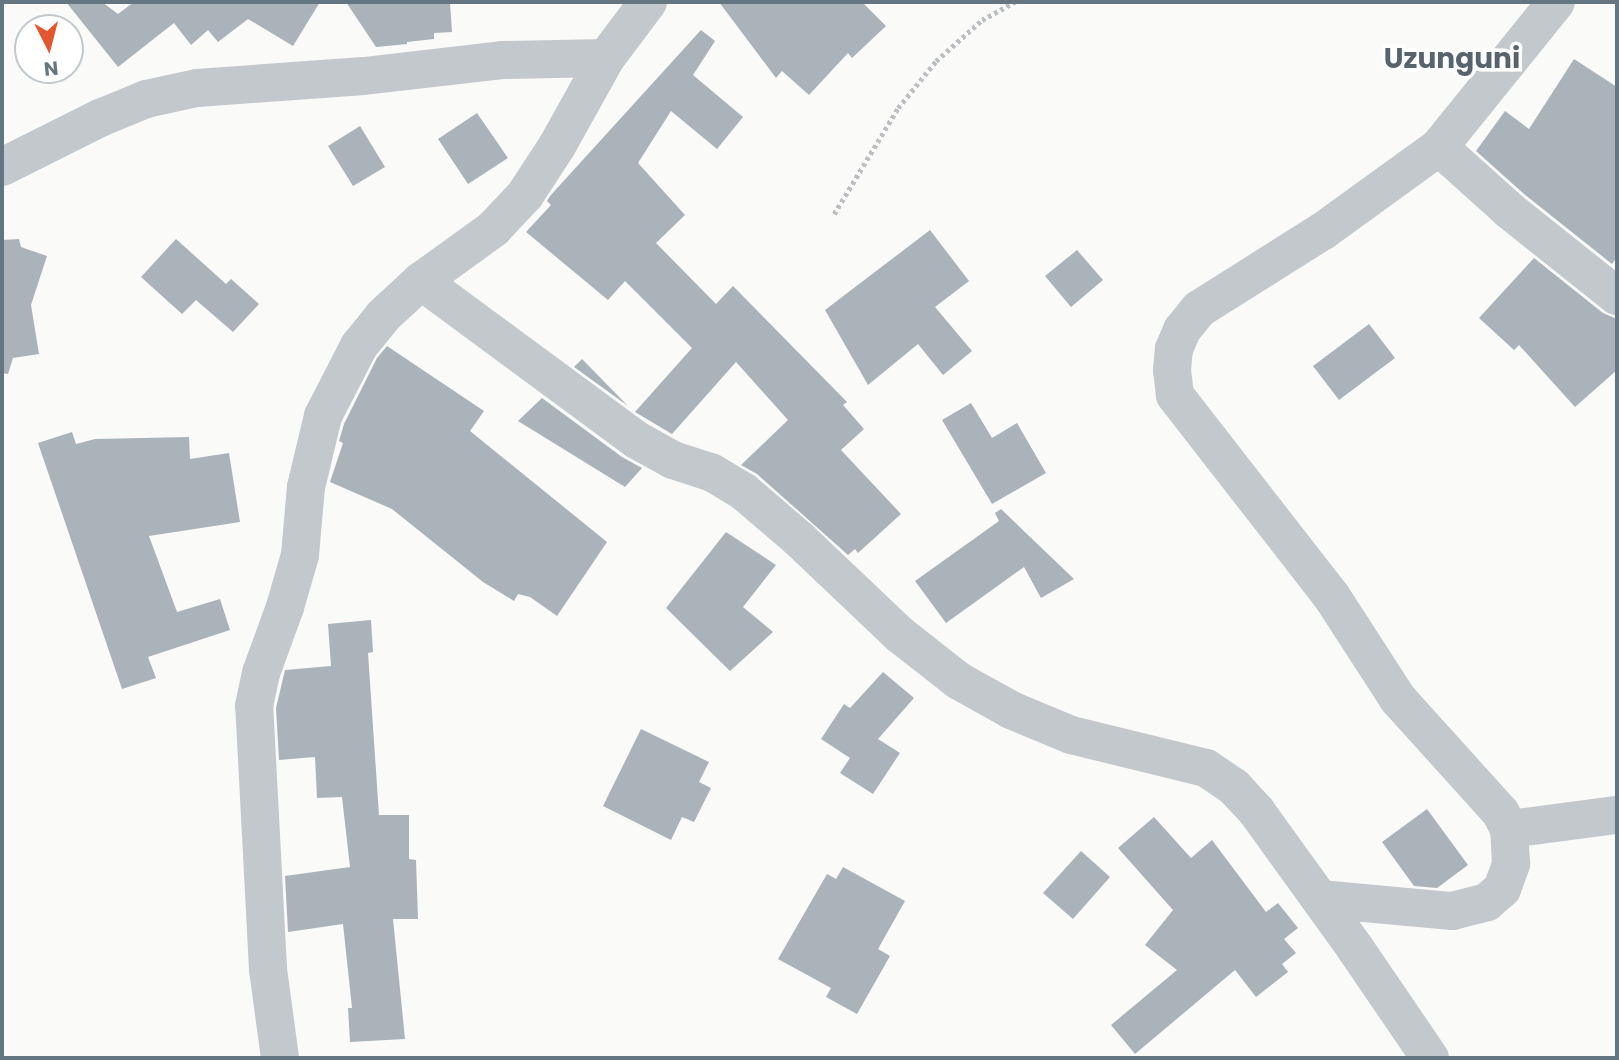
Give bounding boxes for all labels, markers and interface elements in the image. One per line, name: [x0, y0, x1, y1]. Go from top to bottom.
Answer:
north arrow: [14, 14, 84, 84]
district label: Uzunguni: [1384, 42, 1520, 76]
text: N: [43, 54, 60, 83]

